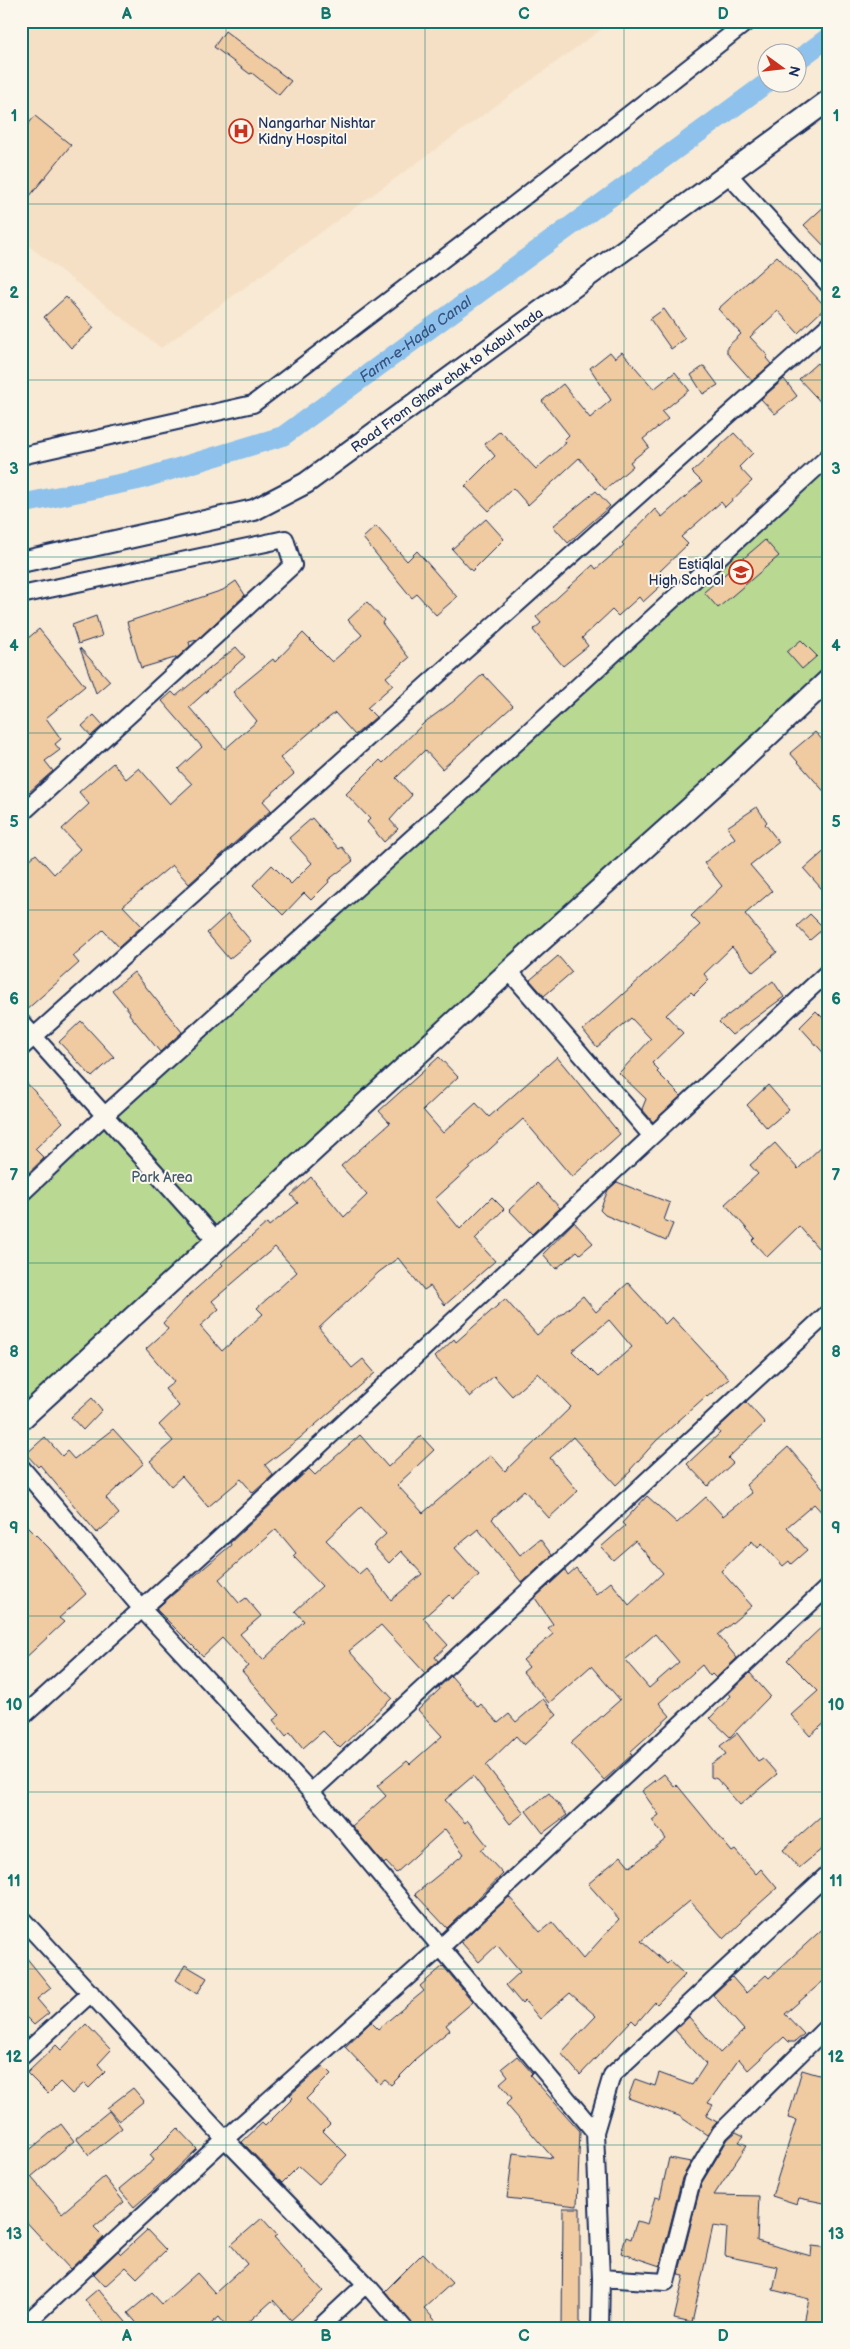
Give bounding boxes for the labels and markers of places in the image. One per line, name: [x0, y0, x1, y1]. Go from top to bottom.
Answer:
place label: Nangarhar Nishtar Kidny Hospital: [258, 115, 376, 148]
hospital icon: Nangarhar Nishtar Kidny Hospital: [228, 118, 254, 144]
place label: Estiqlal High School: [648, 556, 724, 589]
school or university icon: Estiqlal High School: [728, 559, 754, 585]

